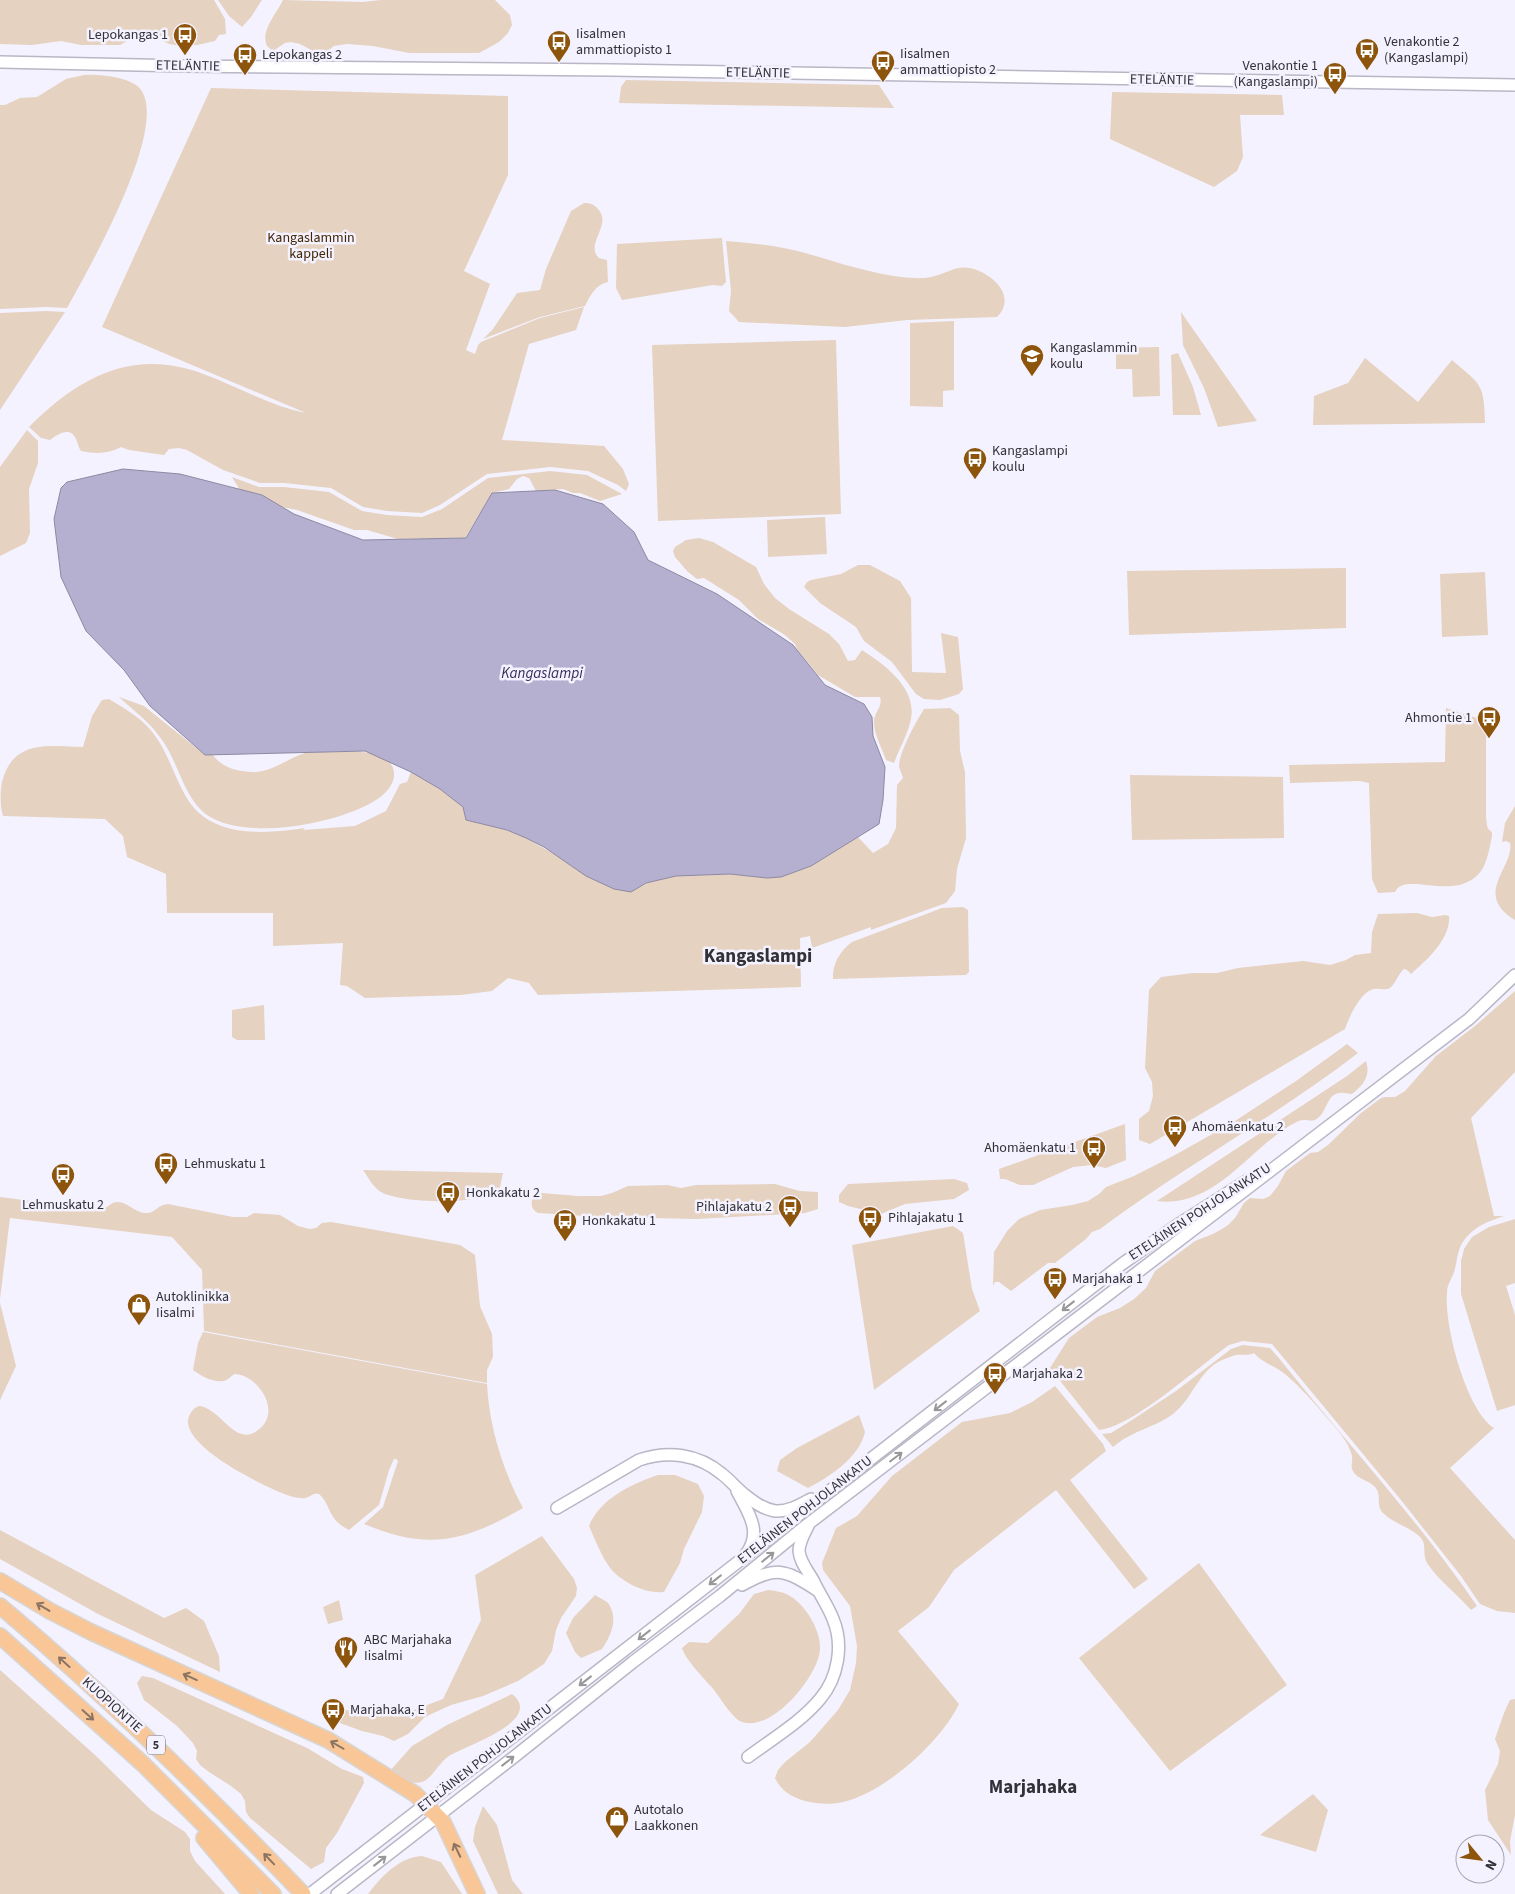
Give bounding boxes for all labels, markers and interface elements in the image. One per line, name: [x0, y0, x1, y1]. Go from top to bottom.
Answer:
bus stop icon: Lepokangas 1: [172, 22, 198, 56]
place label: Iisalmen ammattiopisto 1: [576, 24, 672, 60]
place label: Lepokangas 1: [88, 25, 168, 45]
bus stop icon: Iisalmen ammattiopisto 1: [546, 29, 572, 63]
place label: Venakontie 2 (Kangaslampi): [1384, 32, 1469, 68]
bus stop icon: Venakontie 2 (Kangaslampi): [1354, 37, 1380, 71]
bus stop icon: Lepokangas 2: [232, 42, 258, 76]
place label: Iisalmen ammattiopisto 2: [900, 44, 996, 80]
place label: Lepokangas 2: [262, 45, 342, 65]
bus stop icon: Iisalmen ammattiopisto 2: [870, 49, 896, 83]
street label: ETELÄNTIE: [156, 55, 220, 77]
place label: Venakontie 1 (Kangaslampi): [1233, 56, 1318, 92]
bus stop icon: Venakontie 1 (Kangaslampi): [1322, 61, 1348, 95]
street label: ETELÄNTIE: [726, 62, 790, 84]
street label: ETELÄNTIE: [1130, 69, 1194, 91]
park label: Kangaslammin kappeli: [267, 228, 355, 264]
place label: Kangaslammin koulu: [1050, 338, 1138, 374]
school or university icon: Kangaslammin koulu: [1019, 343, 1045, 377]
place label: Kangaslampi koulu: [992, 441, 1068, 477]
bus stop icon: Kangaslampi koulu: [962, 446, 988, 480]
water label: Kangaslampi: [501, 663, 583, 684]
bus stop icon: Ahmontie 1: [1476, 705, 1502, 739]
place label: Ahmontie 1: [1405, 708, 1472, 728]
district label: Kangaslampi: [704, 943, 812, 970]
bus stop icon: Ahomäenkatu 2: [1162, 1114, 1188, 1148]
place label: Ahomäenkatu 2: [1192, 1117, 1284, 1137]
bus stop icon: Ahomäenkatu 1: [1081, 1135, 1107, 1169]
place label: Ahomäenkatu 1: [984, 1138, 1076, 1158]
bus stop icon: Lehmuskatu 1: [153, 1151, 179, 1185]
place label: Lehmuskatu 1: [184, 1154, 266, 1174]
street label: ETELÄINEN POHJOLANKATU: [1125, 1158, 1275, 1266]
bus stop icon: Lehmuskatu 2: [50, 1162, 76, 1196]
bus stop icon: Honkakatu 2: [435, 1180, 461, 1214]
place label: Honkakatu 2: [466, 1183, 540, 1203]
bus stop icon: Pihlajakatu 2: [777, 1194, 803, 1228]
place label: Lehmuskatu 2: [22, 1195, 104, 1215]
place label: Pihlajakatu 2: [696, 1197, 772, 1217]
bus stop icon: Pihlajakatu 1: [857, 1205, 883, 1239]
bus stop icon: Honkakatu 1: [552, 1208, 578, 1242]
place label: Pihlajakatu 1: [888, 1208, 964, 1228]
place label: Honkakatu 1: [582, 1211, 656, 1231]
bus stop icon: Marjahaka 1: [1042, 1266, 1068, 1300]
place label: Marjahaka 1: [1072, 1269, 1143, 1289]
place label: Autoklinikka Iisalmi: [156, 1287, 229, 1323]
shop icon: Autoklinikka Iisalmi: [126, 1292, 152, 1326]
one-way arrow: [1061, 1301, 1075, 1311]
bus stop icon: Marjahaka 2: [982, 1361, 1008, 1395]
place label: Marjahaka 2: [1012, 1364, 1083, 1384]
one-way arrow: [934, 1400, 947, 1411]
street label: ETELÄINEN POHJOLANKATU: [733, 1451, 877, 1569]
one-way arrow: [889, 1452, 902, 1463]
one-way arrow: [761, 1552, 774, 1563]
one-way arrow: [708, 1575, 721, 1586]
one-way arrow: [37, 1602, 51, 1612]
one-way arrow: [638, 1629, 651, 1640]
place label: ABC Marjahaka Iisalmi: [364, 1630, 452, 1666]
restaurant icon: ABC Marjahaka Iisalmi: [333, 1635, 359, 1669]
one-way arrow: [57, 1656, 70, 1667]
one-way arrow: [183, 1672, 198, 1682]
street label: KUOPIONTIE: [78, 1673, 146, 1737]
one-way arrow: [578, 1676, 592, 1686]
bus stop icon: Marjahaka, E: [320, 1697, 346, 1731]
street label: ETELÄINEN POHJOLANKATU: [413, 1699, 557, 1817]
place label: Marjahaka, E: [350, 1700, 425, 1720]
one-way arrow: [82, 1709, 95, 1721]
road number: 5: [147, 1736, 165, 1754]
one-way arrow: [331, 1740, 345, 1750]
one-way arrow: [501, 1756, 514, 1767]
district label: Marjahaka: [989, 1774, 1077, 1801]
place label: Autotalo Laakkonen: [634, 1800, 698, 1836]
shop icon: Autotalo Laakkonen: [604, 1805, 630, 1839]
north arrow: [1455, 1834, 1505, 1884]
one-way arrow: [451, 1843, 461, 1858]
one-way arrow: [263, 1852, 275, 1865]
one-way arrow: [373, 1855, 386, 1866]
text: N: [1479, 1856, 1501, 1874]

